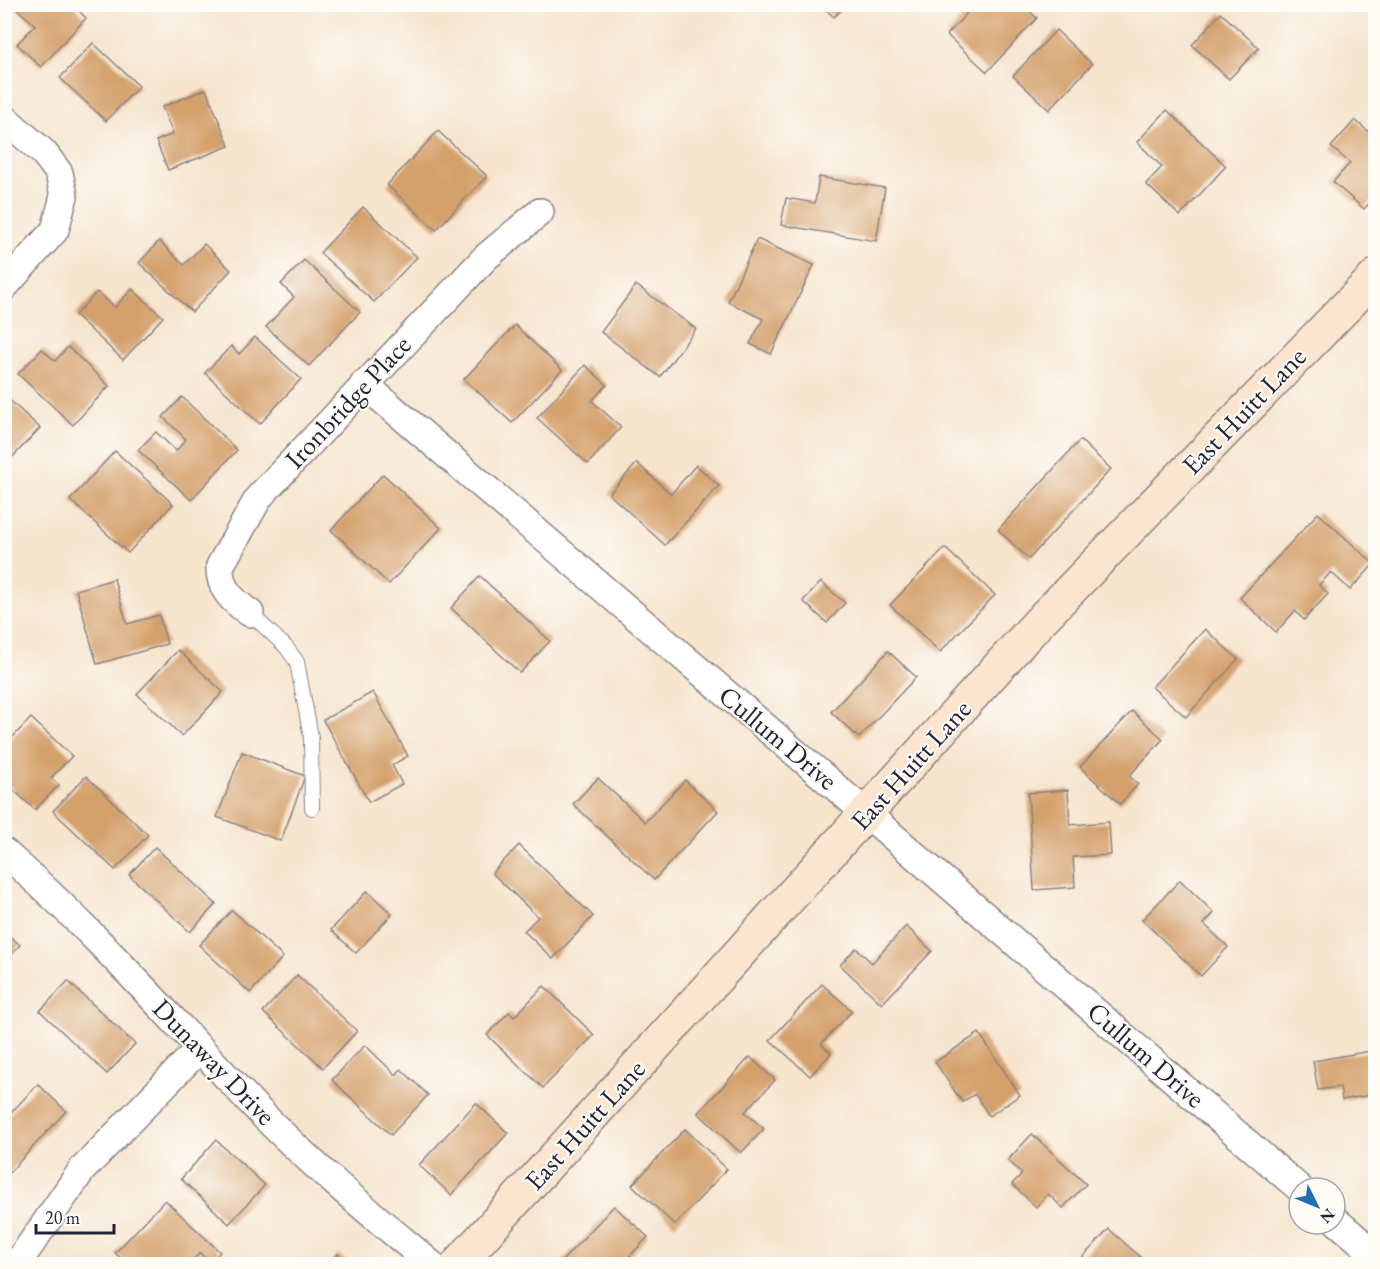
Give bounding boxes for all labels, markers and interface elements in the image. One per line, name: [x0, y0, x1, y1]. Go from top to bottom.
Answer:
street label: Ironbridge Place: [277, 328, 418, 476]
street label: East Huitt Lane: [1174, 339, 1313, 482]
street label: Cullum Drive: [712, 678, 845, 798]
street label: East Huitt Lane: [843, 692, 979, 837]
street label: Dunaway Drive: [145, 991, 283, 1132]
street label: Cullum Drive: [1080, 994, 1212, 1115]
street label: East Huitt Lane: [517, 1052, 653, 1197]
north arrow: [1287, 1176, 1347, 1236]
scale bar: [36, 1197, 114, 1235]
text: N: [1315, 1204, 1340, 1228]
text: 20 m: [45, 1206, 80, 1229]

